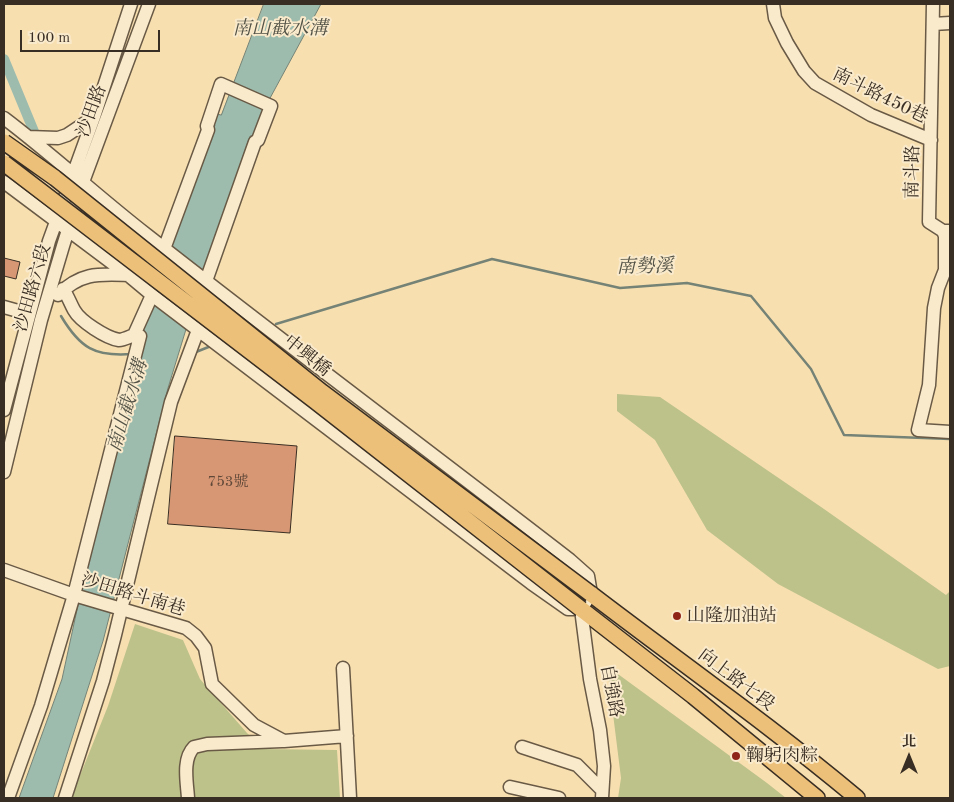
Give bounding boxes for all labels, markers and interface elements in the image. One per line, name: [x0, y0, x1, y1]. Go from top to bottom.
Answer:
water label: 南山截水溝: [233, 18, 327, 40]
scale bar: [22, 20, 162, 52]
text: 100 m: [28, 31, 70, 46]
street label: 南斗路450巷: [829, 64, 931, 128]
street label: 沙田路: [73, 82, 111, 140]
street label: 南斗路: [902, 145, 924, 199]
street label: 沙田路六段: [10, 242, 56, 334]
water label: 南勢溪: [616, 255, 674, 279]
street label: 中興橋: [279, 331, 335, 381]
water label: 南山截水溝: [103, 357, 153, 455]
house number: 753號: [207, 473, 249, 491]
street label: 沙田路斗南巷: [78, 569, 188, 621]
place label: 山隆加油站: [687, 605, 777, 627]
marker: 山隆加油站: [671, 610, 683, 622]
street label: 向上路七段: [694, 644, 778, 716]
street label: 自強路: [595, 662, 627, 720]
north arrow: [884, 732, 934, 782]
text: 北: [902, 735, 916, 749]
place label: 鞠躬肉粽: [746, 745, 818, 767]
marker: 鞠躬肉粽: [730, 750, 742, 762]

